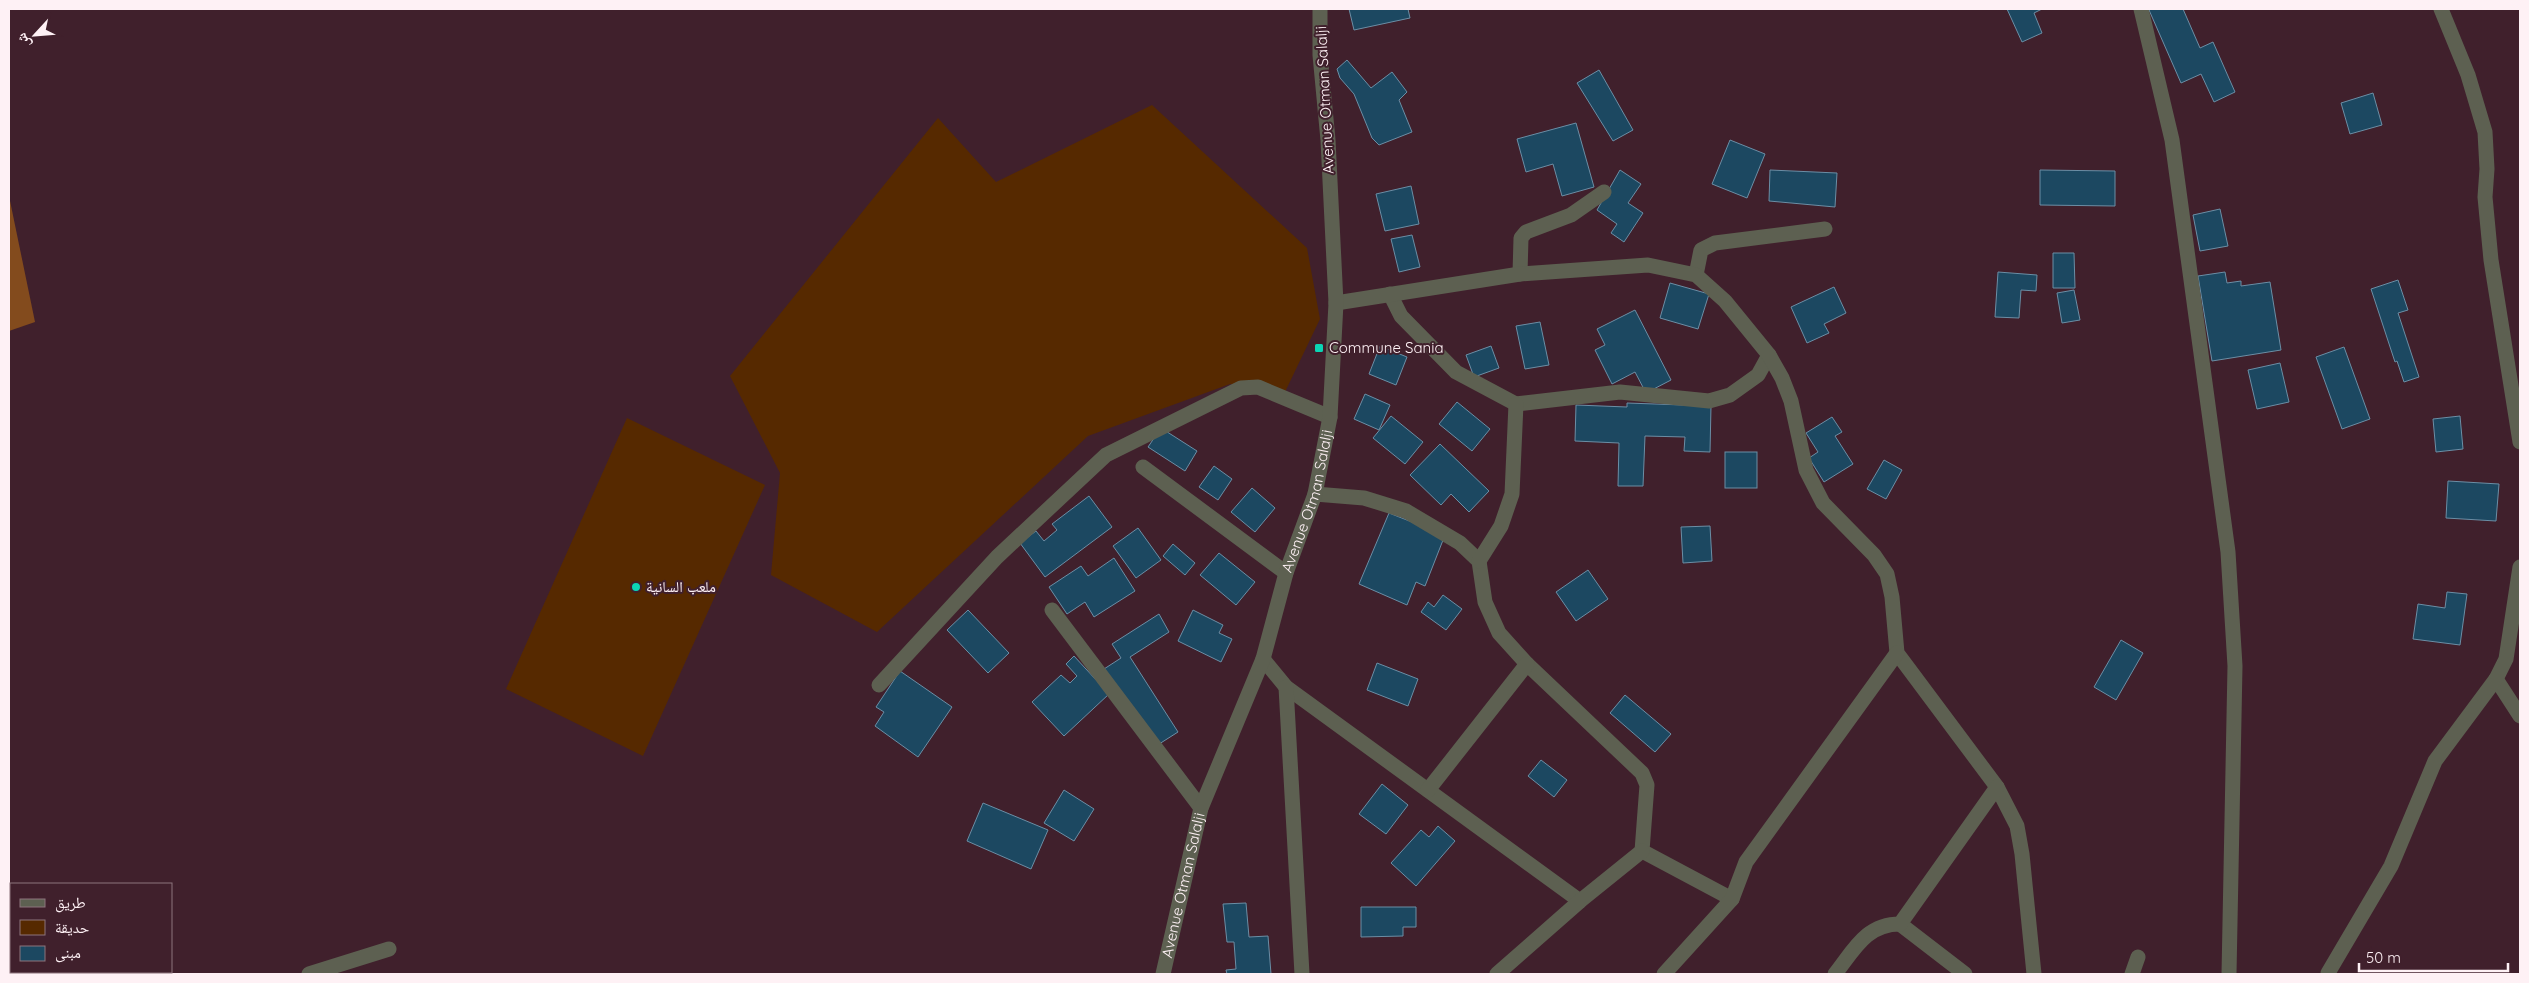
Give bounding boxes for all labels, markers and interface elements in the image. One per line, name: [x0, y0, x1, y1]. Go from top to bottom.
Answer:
north arrow: [10, 10, 60, 60]
street label: Avenue Otman Salalji: [1311, 26, 1338, 174]
text: ش: [12, 30, 35, 51]
place label: Commune Sania: [1329, 338, 1443, 357]
marker: Commune Sania: [1313, 342, 1325, 354]
street label: Avenue Otman Salalji: [1277, 428, 1336, 575]
place label: ملعب السانية: [646, 577, 716, 596]
marker: ملعب السانية: [630, 581, 642, 593]
street label: Avenue Otman Salalji: [1157, 811, 1209, 960]
legend: [10, 883, 172, 973]
text: طريق: [55, 893, 86, 913]
text: حديقة: [55, 918, 90, 937]
scale bar: [2359, 940, 2508, 972]
text: مبنى: [55, 943, 81, 963]
text: 50 m: [2366, 948, 2401, 967]

